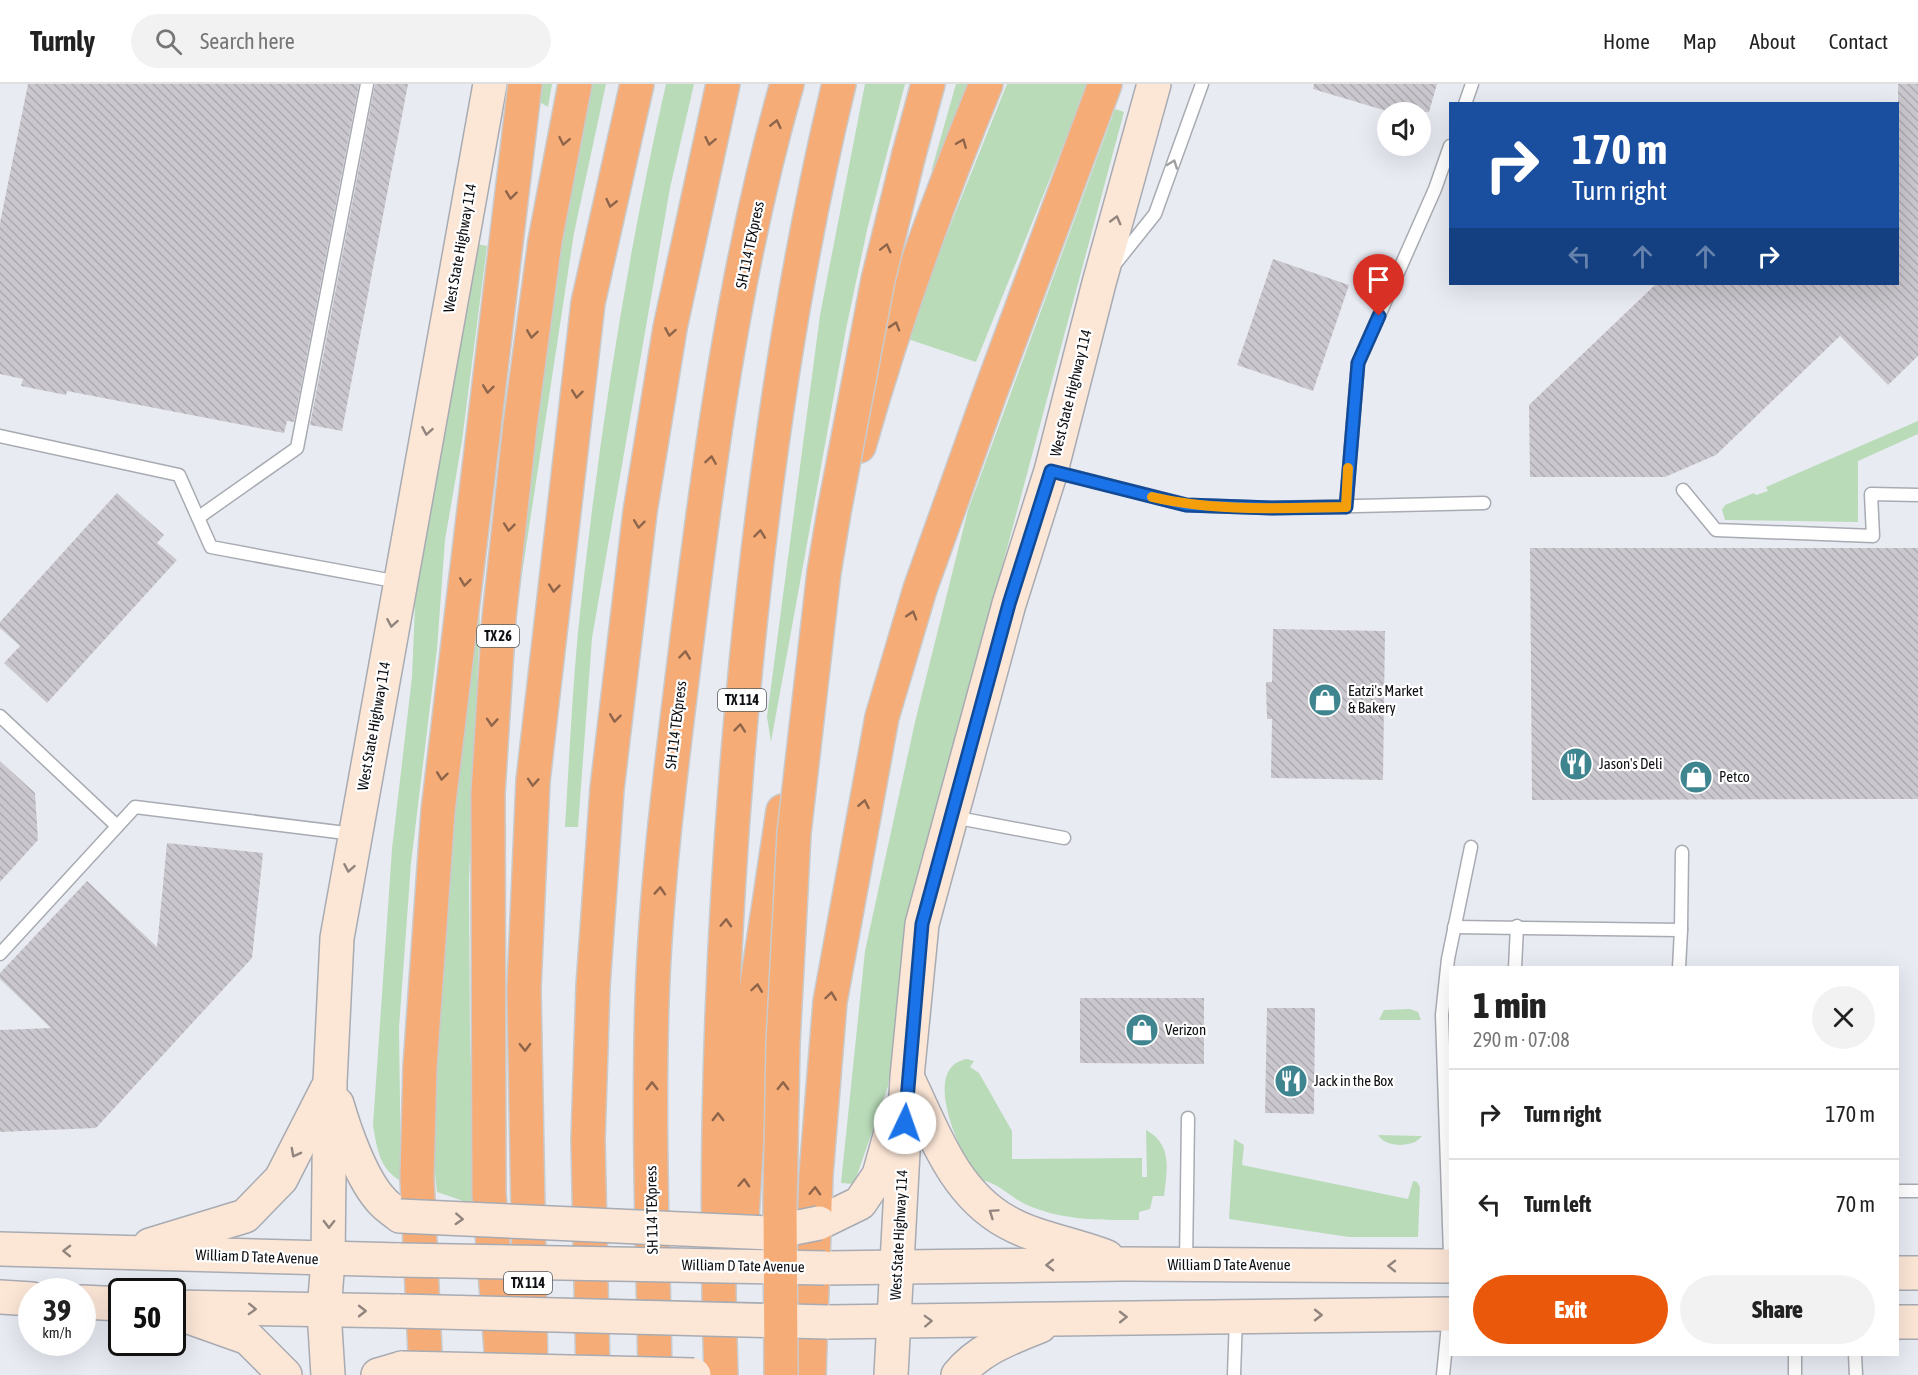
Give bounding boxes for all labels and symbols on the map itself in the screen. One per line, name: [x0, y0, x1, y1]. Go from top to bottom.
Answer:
one-way arrow: [769, 120, 782, 130]
one-way arrow: [558, 136, 571, 146]
one-way arrow: [704, 136, 717, 146]
one-way arrow: [955, 138, 967, 149]
one-way arrow: [1166, 159, 1179, 170]
street label: West State Highway 114: [440, 182, 479, 314]
one-way arrow: [505, 190, 518, 200]
one-way arrow: [605, 197, 618, 207]
street label: SH 114 TEXpress: [732, 200, 767, 290]
one-way arrow: [1109, 215, 1121, 226]
one-way arrow: [879, 243, 891, 253]
pin: [1353, 254, 1404, 316]
one-way arrow: [888, 321, 900, 332]
one-way arrow: [664, 327, 677, 337]
street label: West State Highway 114: [1046, 327, 1095, 458]
one-way arrow: [526, 329, 539, 338]
one-way arrow: [483, 384, 495, 393]
one-way arrow: [571, 390, 583, 399]
one-way arrow: [421, 426, 434, 436]
one-way arrow: [704, 455, 716, 464]
one-way arrow: [633, 520, 645, 529]
one-way arrow: [503, 523, 516, 532]
one-way arrow: [753, 530, 765, 539]
one-way arrow: [460, 578, 472, 587]
one-way arrow: [548, 583, 561, 593]
one-way arrow: [905, 611, 917, 621]
one-way arrow: [387, 618, 399, 627]
road number: TX 26: [477, 625, 519, 647]
one-way arrow: [678, 651, 690, 660]
street label: West State Highway 114: [354, 660, 393, 792]
street label: SH 114 TEXpress: [662, 680, 689, 770]
shop icon: Eatzi's Market & Bakery: [1307, 682, 1343, 718]
place label: Eatzi's Market & Bakery: [1348, 682, 1423, 716]
road number: TX 114: [718, 689, 766, 711]
one-way arrow: [609, 713, 622, 722]
one-way arrow: [486, 717, 499, 726]
one-way arrow: [733, 724, 746, 733]
restaurant icon: Jason's Deli: [1558, 746, 1594, 782]
place label: Jason's Deli: [1599, 755, 1663, 772]
shop icon: Petco: [1678, 759, 1714, 795]
place label: Petco: [1719, 768, 1750, 785]
one-way arrow: [437, 771, 449, 781]
one-way arrow: [527, 777, 540, 786]
one-way arrow: [857, 800, 870, 810]
one-way arrow: [343, 863, 356, 873]
one-way arrow: [654, 886, 667, 895]
one-way arrow: [720, 918, 733, 927]
one-way arrow: [750, 984, 762, 993]
one-way arrow: [824, 992, 836, 1001]
shop icon: Verizon: [1124, 1012, 1160, 1048]
place label: Verizon: [1165, 1021, 1206, 1038]
one-way arrow: [519, 1043, 531, 1052]
restaurant icon: Jack in the Box: [1273, 1063, 1309, 1099]
place label: Jack in the Box: [1314, 1072, 1393, 1089]
one-way arrow: [646, 1081, 658, 1090]
one-way arrow: [777, 1081, 789, 1090]
position arrow: [873, 1091, 937, 1155]
one-way arrow: [712, 1113, 724, 1122]
one-way arrow: [291, 1147, 302, 1157]
street label: SH 114 TEXpress: [642, 1165, 661, 1255]
street label: West State Highway 114: [887, 1169, 910, 1301]
one-way arrow: [737, 1178, 750, 1187]
one-way arrow: [809, 1186, 822, 1195]
one-way arrow: [989, 1208, 999, 1220]
one-way arrow: [454, 1212, 463, 1225]
one-way arrow: [323, 1220, 335, 1229]
one-way arrow: [62, 1245, 71, 1257]
street label: William D Tate Avenue: [195, 1246, 319, 1267]
street label: William D Tate Avenue: [681, 1256, 805, 1275]
street label: William D Tate Avenue: [1167, 1256, 1291, 1273]
one-way arrow: [1046, 1259, 1055, 1271]
one-way arrow: [1388, 1260, 1397, 1272]
road number: TX 114: [504, 1272, 552, 1294]
speed limit sign: 50: [108, 1278, 186, 1356]
one-way arrow: [247, 1303, 256, 1315]
one-way arrow: [357, 1305, 366, 1317]
one-way arrow: [1313, 1309, 1322, 1321]
one-way arrow: [1118, 1311, 1127, 1323]
one-way arrow: [923, 1315, 932, 1328]

